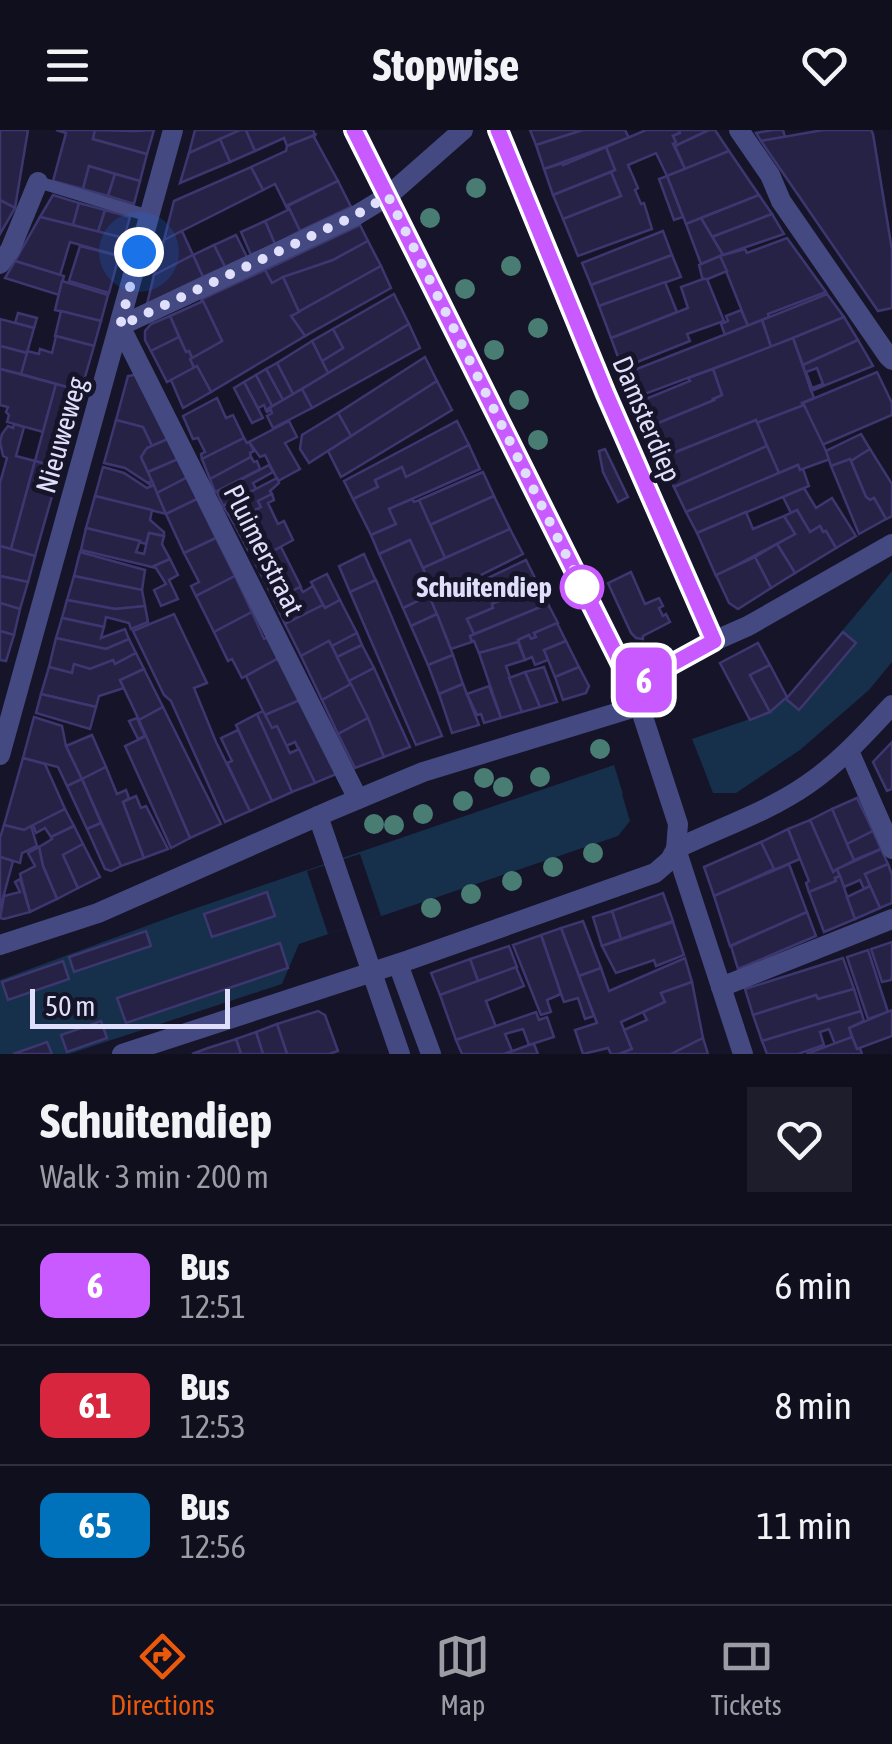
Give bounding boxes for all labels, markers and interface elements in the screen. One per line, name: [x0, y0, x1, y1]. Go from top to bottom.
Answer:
icon: menu: [40, 38, 95, 93]
icon: heart: [797, 38, 852, 93]
text: Stopwise: [373, 39, 519, 91]
your location: [114, 227, 164, 277]
street label: Damsterdiep: [606, 351, 688, 487]
street label: Nieuweweg: [29, 373, 93, 497]
street label: Pluimerstraat: [218, 479, 310, 621]
marker: Schuitendiep: [561, 566, 603, 608]
place label: Schuitendiep: [417, 571, 552, 603]
line badge: 6: [612, 648, 676, 712]
text: 6: [636, 660, 652, 700]
scale bar: [30, 984, 230, 1028]
text: 50 m: [45, 990, 95, 1022]
button: heart: [747, 1087, 852, 1192]
text: Schuitendiep: [40, 1093, 272, 1148]
text: Walk · 3 min · 200 m: [40, 1158, 269, 1195]
text: Bus: [180, 1245, 230, 1288]
text: 6 min: [774, 1264, 852, 1307]
text: 6: [87, 1265, 103, 1305]
text: 12:51: [180, 1288, 246, 1325]
text: Bus: [180, 1365, 230, 1408]
text: 8 min: [774, 1384, 852, 1427]
text: 61: [79, 1385, 111, 1425]
text: 12:53: [180, 1408, 246, 1445]
text: Bus: [180, 1485, 230, 1528]
text: 11 min: [757, 1504, 852, 1547]
text: 65: [79, 1505, 111, 1545]
text: 12:56: [180, 1528, 246, 1565]
tab: Directions: [110, 1629, 215, 1721]
tab: Map: [435, 1629, 490, 1721]
tab: Tickets: [711, 1629, 782, 1721]

